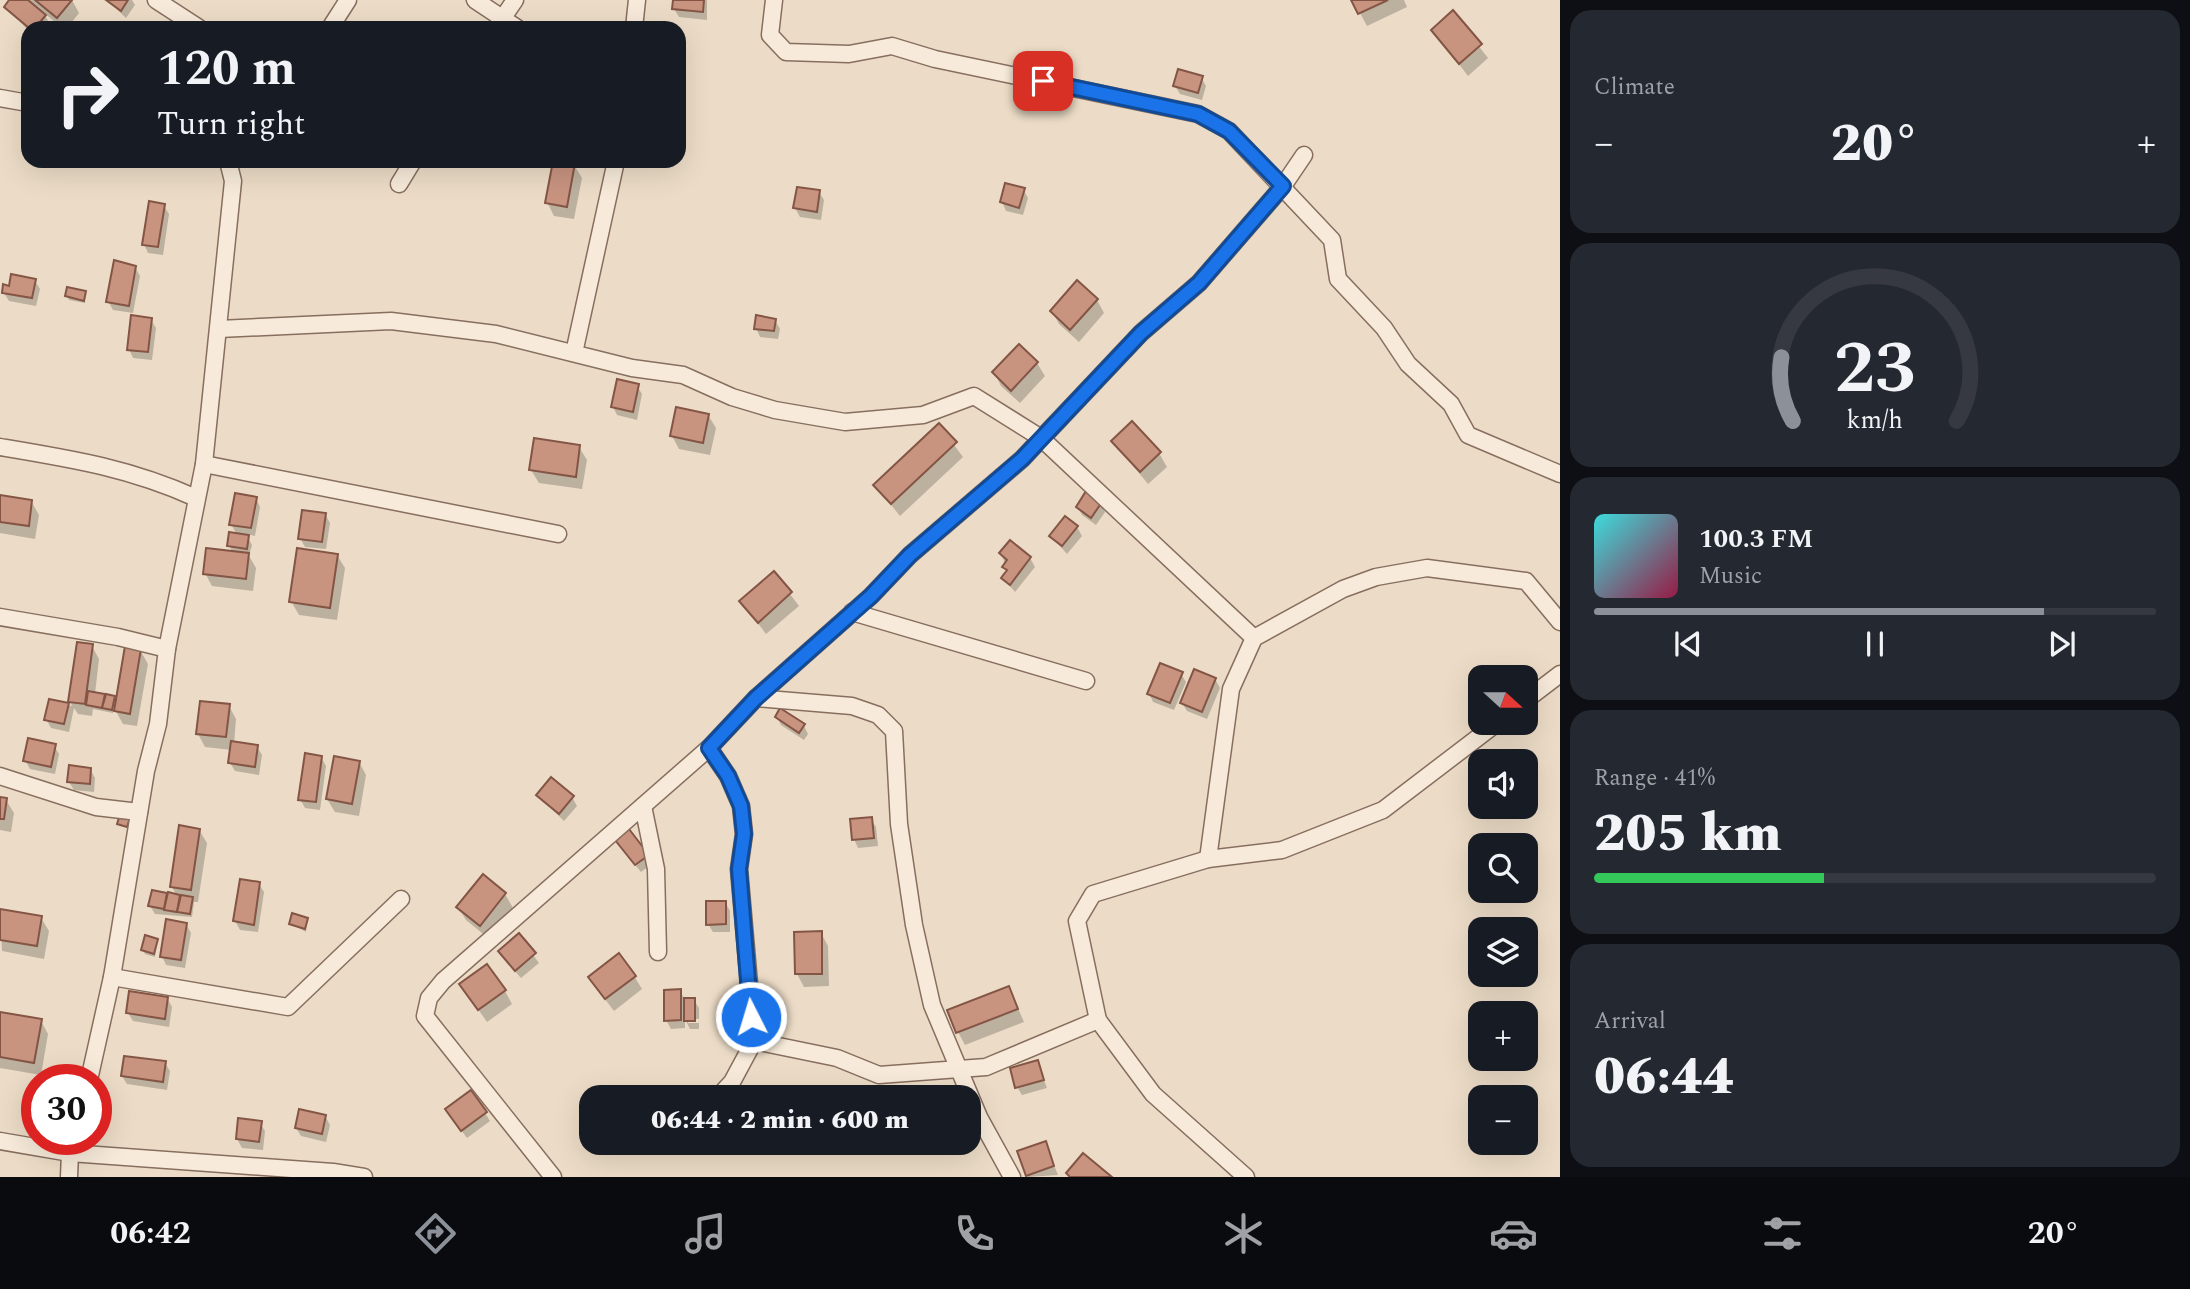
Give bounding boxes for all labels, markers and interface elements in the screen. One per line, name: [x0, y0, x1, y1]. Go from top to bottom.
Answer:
text: 120 m: [157, 32, 296, 107]
icon: right: [42, 49, 133, 140]
pin: [1013, 51, 1073, 111]
icon: arrive: [1024, 62, 1062, 100]
text: Climate: [1594, 70, 1675, 105]
text: Turn right: [157, 100, 305, 149]
text: 20°: [1831, 105, 1919, 184]
text: −: [1594, 115, 1613, 173]
text: +: [2137, 115, 2156, 173]
text: 23: [1834, 315, 1916, 426]
text: km/h: [1847, 402, 1903, 440]
text: 100.3 FM: [1699, 519, 1813, 559]
text: Music: [1699, 559, 1762, 594]
icon: previous: [1669, 625, 1707, 663]
icon: pause: [1856, 625, 1894, 663]
icon: next: [2043, 625, 2081, 663]
north arrow: [1468, 665, 1538, 735]
map controls: [1468, 665, 1538, 1155]
button: sound: [1468, 749, 1538, 819]
text: Range · 41%: [1594, 761, 1715, 796]
text: 205 km: [1594, 795, 1782, 874]
button: search: [1468, 833, 1538, 903]
button: layers: [1468, 917, 1538, 987]
position arrow: [714, 980, 788, 1054]
button: +: [1468, 1001, 1538, 1071]
text: Arrival: [1594, 1004, 1666, 1039]
text: 06:44: [1594, 1038, 1733, 1117]
speed limit sign: 30: [21, 1064, 112, 1155]
button: −: [1468, 1085, 1538, 1155]
text: 06:44 · 2 min · 600 m: [651, 1100, 909, 1140]
text: 06:42: [110, 1209, 191, 1258]
icon: directions: [411, 1209, 460, 1258]
icon: music: [681, 1209, 730, 1258]
icon: phone: [950, 1209, 999, 1258]
icon: climate: [1219, 1209, 1268, 1258]
icon: car: [1489, 1209, 1538, 1258]
icon: filters: [1758, 1209, 1807, 1258]
text: 20°: [2028, 1209, 2080, 1258]

